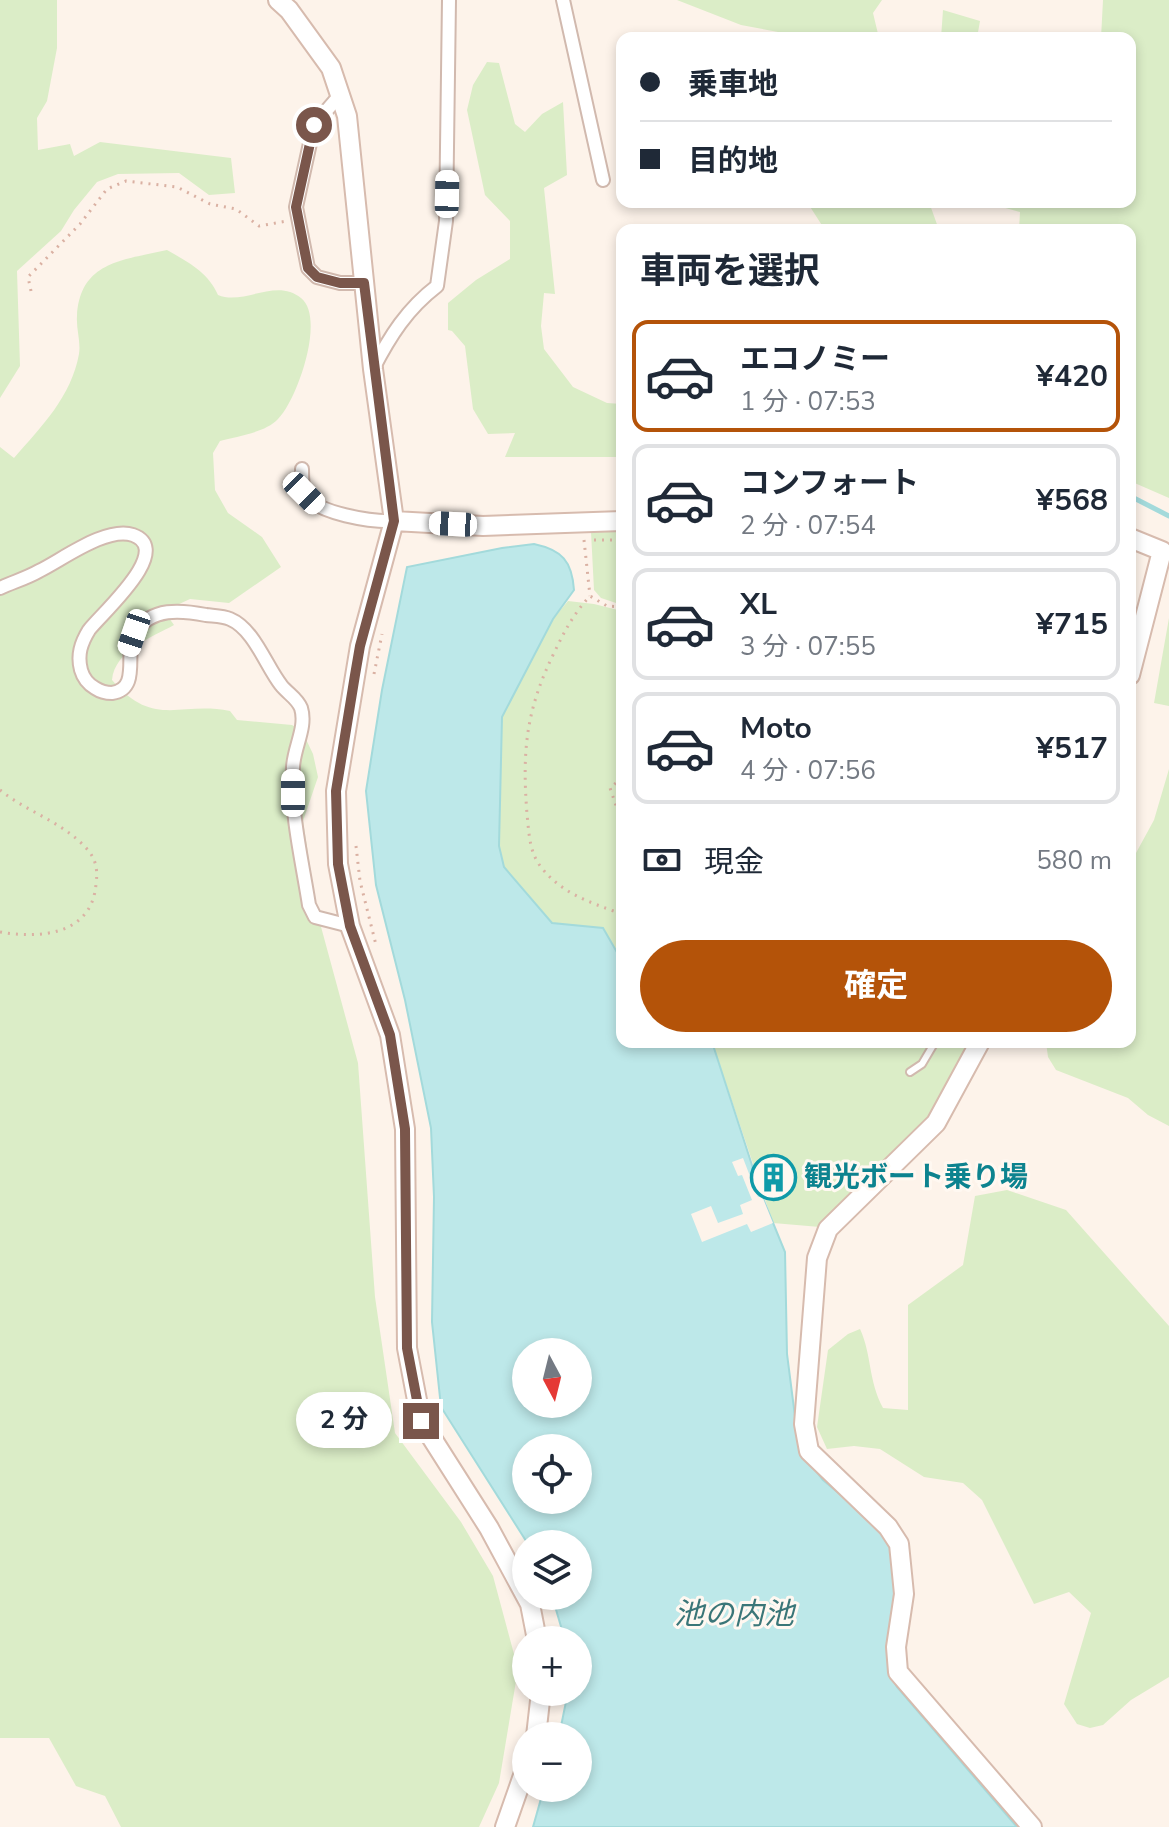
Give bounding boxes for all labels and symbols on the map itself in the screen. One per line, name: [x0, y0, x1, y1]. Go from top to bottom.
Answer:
route start: [296, 107, 332, 143]
car: [435, 170, 459, 218]
car: [279, 468, 329, 518]
car: [428, 511, 478, 537]
car: [115, 606, 153, 660]
car: [281, 769, 305, 817]
building icon: 観光ボート乗り場: [749, 1153, 797, 1201]
place label: 観光ボート乗り場: [804, 1158, 1028, 1196]
north arrow: [512, 1338, 592, 1418]
callout: 2 分: [297, 1393, 393, 1449]
route end: [403, 1403, 439, 1439]
water label: 池の内池: [674, 1594, 797, 1635]

